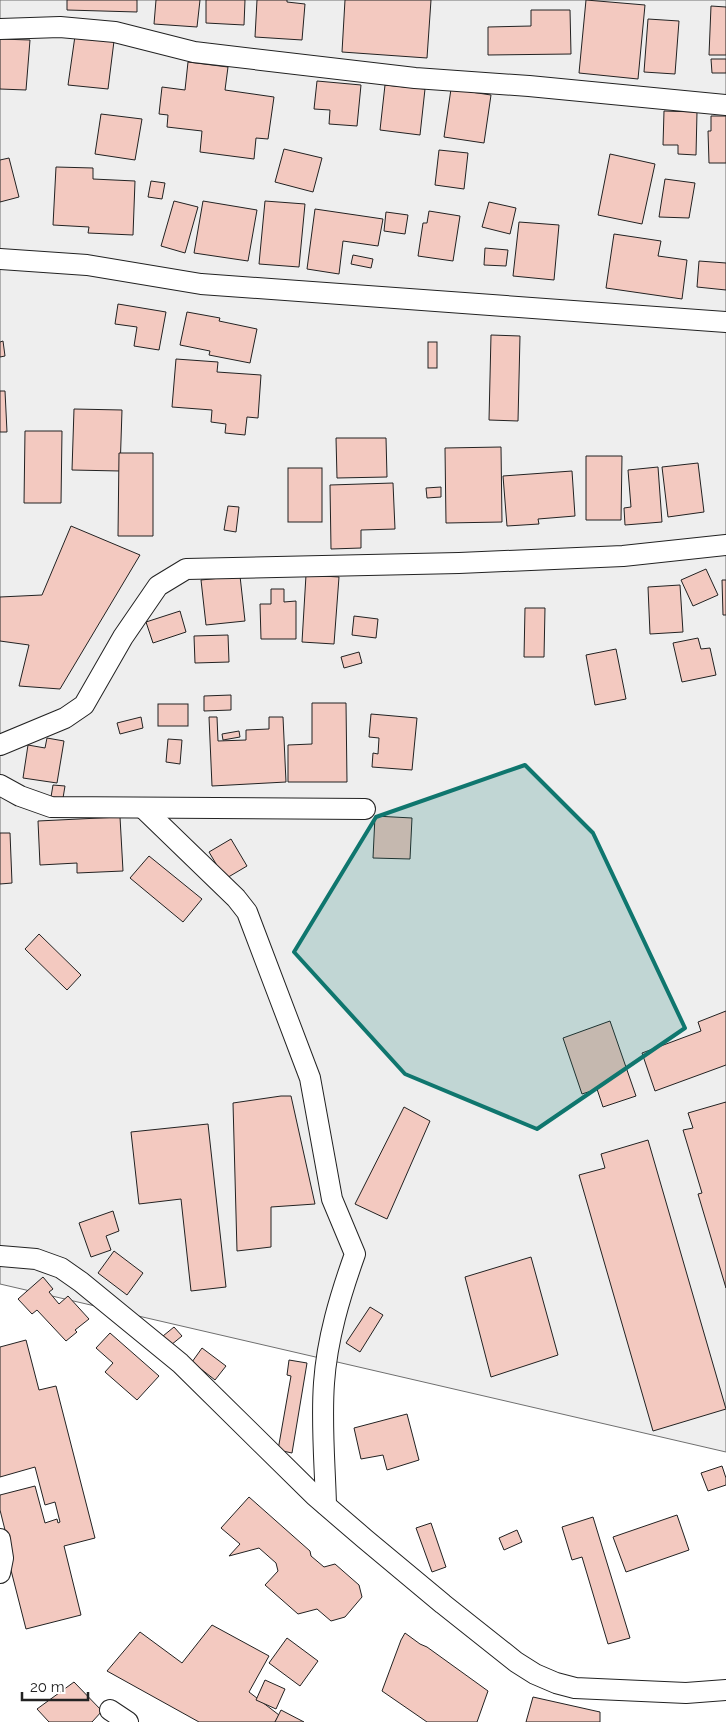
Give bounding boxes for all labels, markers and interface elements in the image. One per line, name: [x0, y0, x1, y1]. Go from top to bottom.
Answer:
scale bar: [22, 1670, 89, 1702]
text: 20 m: [30, 1678, 65, 1696]

